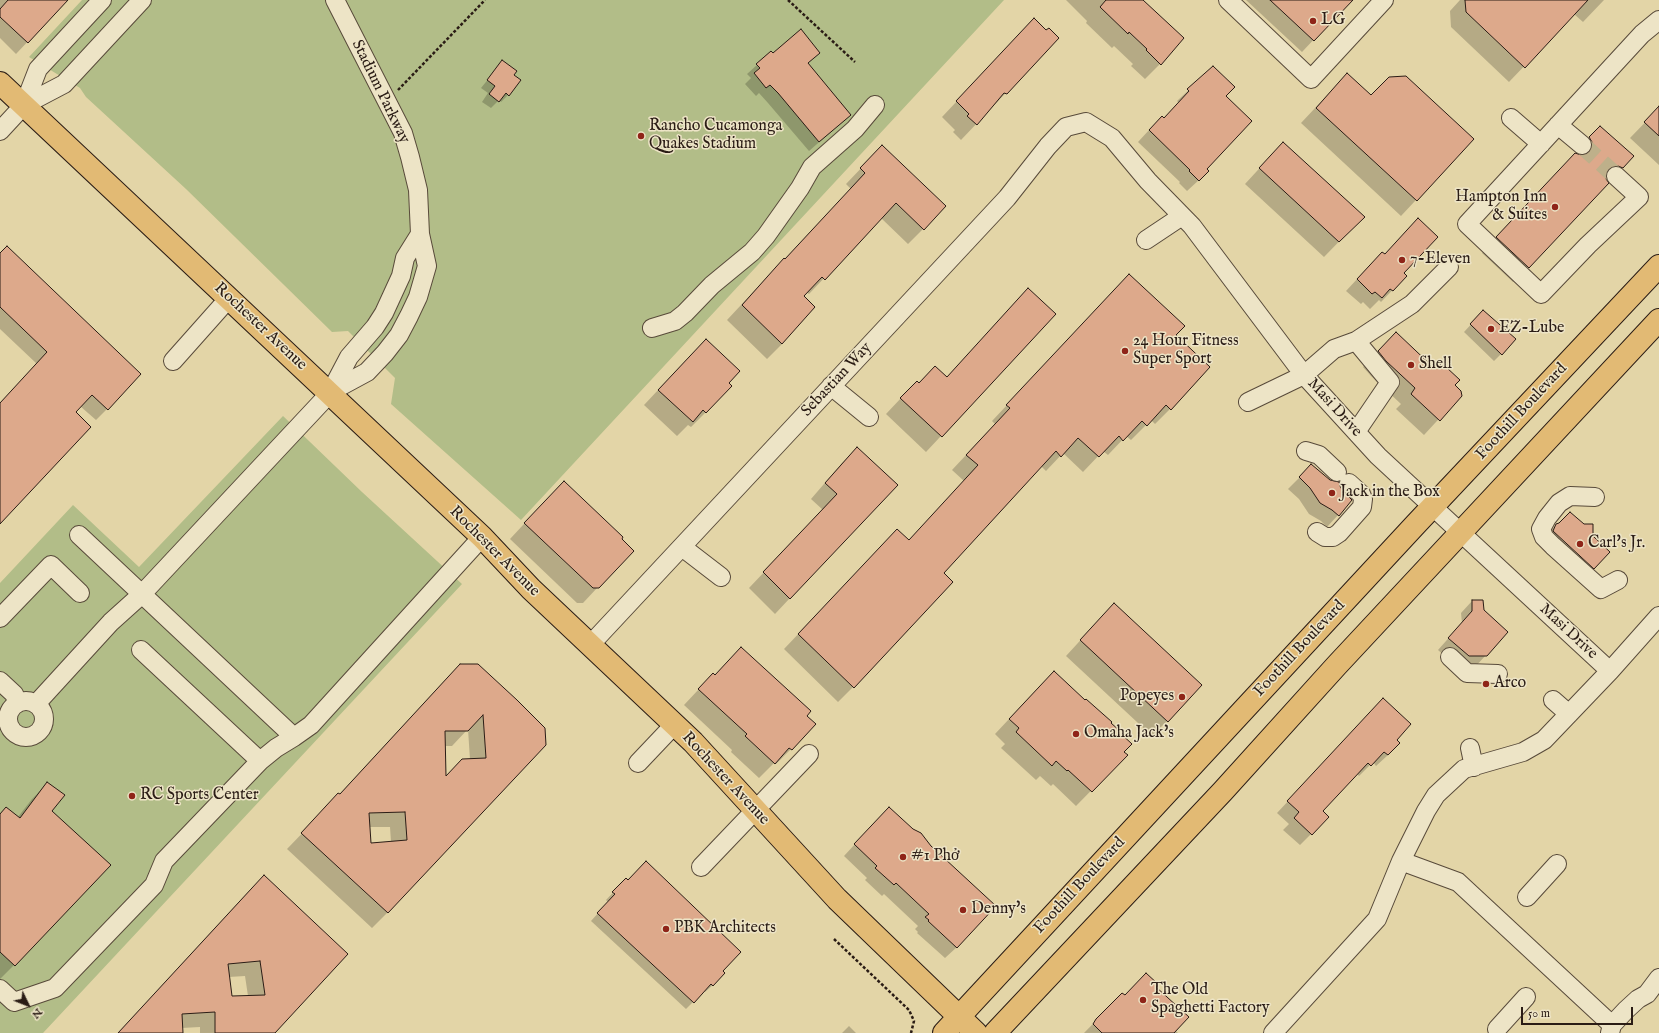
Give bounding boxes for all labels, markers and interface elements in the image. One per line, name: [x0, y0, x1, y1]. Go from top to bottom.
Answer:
place label: LG: [1321, 11, 1345, 31]
marker: LG: [1308, 16, 1318, 26]
street label: Stadium Parkway: [347, 37, 413, 147]
place label: Rancho Cucamonga Quakes Stadium: [649, 117, 782, 155]
marker: Rancho Cucamonga Quakes Stadium: [636, 131, 646, 141]
place label: Hampton Inn & Suites: [1455, 188, 1547, 226]
marker: Hampton Inn & Suites: [1550, 202, 1560, 212]
place label: 7-Eleven: [1410, 250, 1471, 270]
marker: 7-Eleven: [1397, 255, 1407, 265]
street label: Rochester Avenue: [210, 279, 310, 375]
place label: EZ-Lube: [1499, 319, 1564, 339]
marker: EZ-Lube: [1486, 324, 1496, 334]
place label: 24 Hour Fitness Super Sport: [1133, 332, 1239, 370]
street label: Sebastian Way: [798, 339, 876, 421]
marker: 24 Hour Fitness Super Sport: [1120, 346, 1130, 356]
place label: Shell: [1419, 355, 1452, 375]
marker: Shell: [1406, 360, 1416, 370]
street label: Foothill Boulevard: [1472, 360, 1572, 464]
street label: Masi Drive: [1303, 375, 1365, 441]
place label: Jack in the Box: [1340, 483, 1440, 503]
marker: Jack in the Box: [1327, 488, 1337, 498]
street label: Rochester Avenue: [445, 503, 543, 601]
place label: Carl's Jr.: [1588, 534, 1645, 554]
marker: Carl's Jr.: [1575, 539, 1585, 549]
street label: Foothill Boulevard: [1250, 597, 1350, 701]
street label: Masi Drive: [1535, 600, 1601, 664]
place label: Arco: [1494, 674, 1526, 694]
marker: Arco: [1481, 679, 1491, 689]
place label: Popeyes: [1120, 687, 1174, 707]
marker: Popeyes: [1177, 692, 1187, 702]
place label: Omaha Jack's: [1084, 724, 1174, 744]
street label: Rochester Avenue: [677, 729, 773, 829]
marker: Omaha Jack's: [1071, 729, 1081, 739]
place label: RC Sports Center: [140, 786, 259, 806]
marker: RC Sports Center: [127, 791, 137, 801]
street label: Foothill Boulevard: [1030, 834, 1130, 938]
place label: #1 Phở: [911, 847, 960, 867]
marker: #1 Phở: [898, 852, 908, 862]
place label: Denny's: [971, 900, 1026, 920]
marker: Denny's: [958, 905, 968, 915]
place label: PBK Architects: [674, 919, 776, 939]
marker: PBK Architects: [661, 924, 671, 934]
place label: The Old Spaghetti Factory: [1151, 981, 1270, 1019]
north arrow: [8, 985, 48, 1025]
marker: The Old Spaghetti Factory: [1138, 995, 1148, 1005]
scale bar: [1523, 999, 1635, 1025]
text: N: [28, 1005, 45, 1021]
text: 50 m: [1528, 1006, 1550, 1021]

